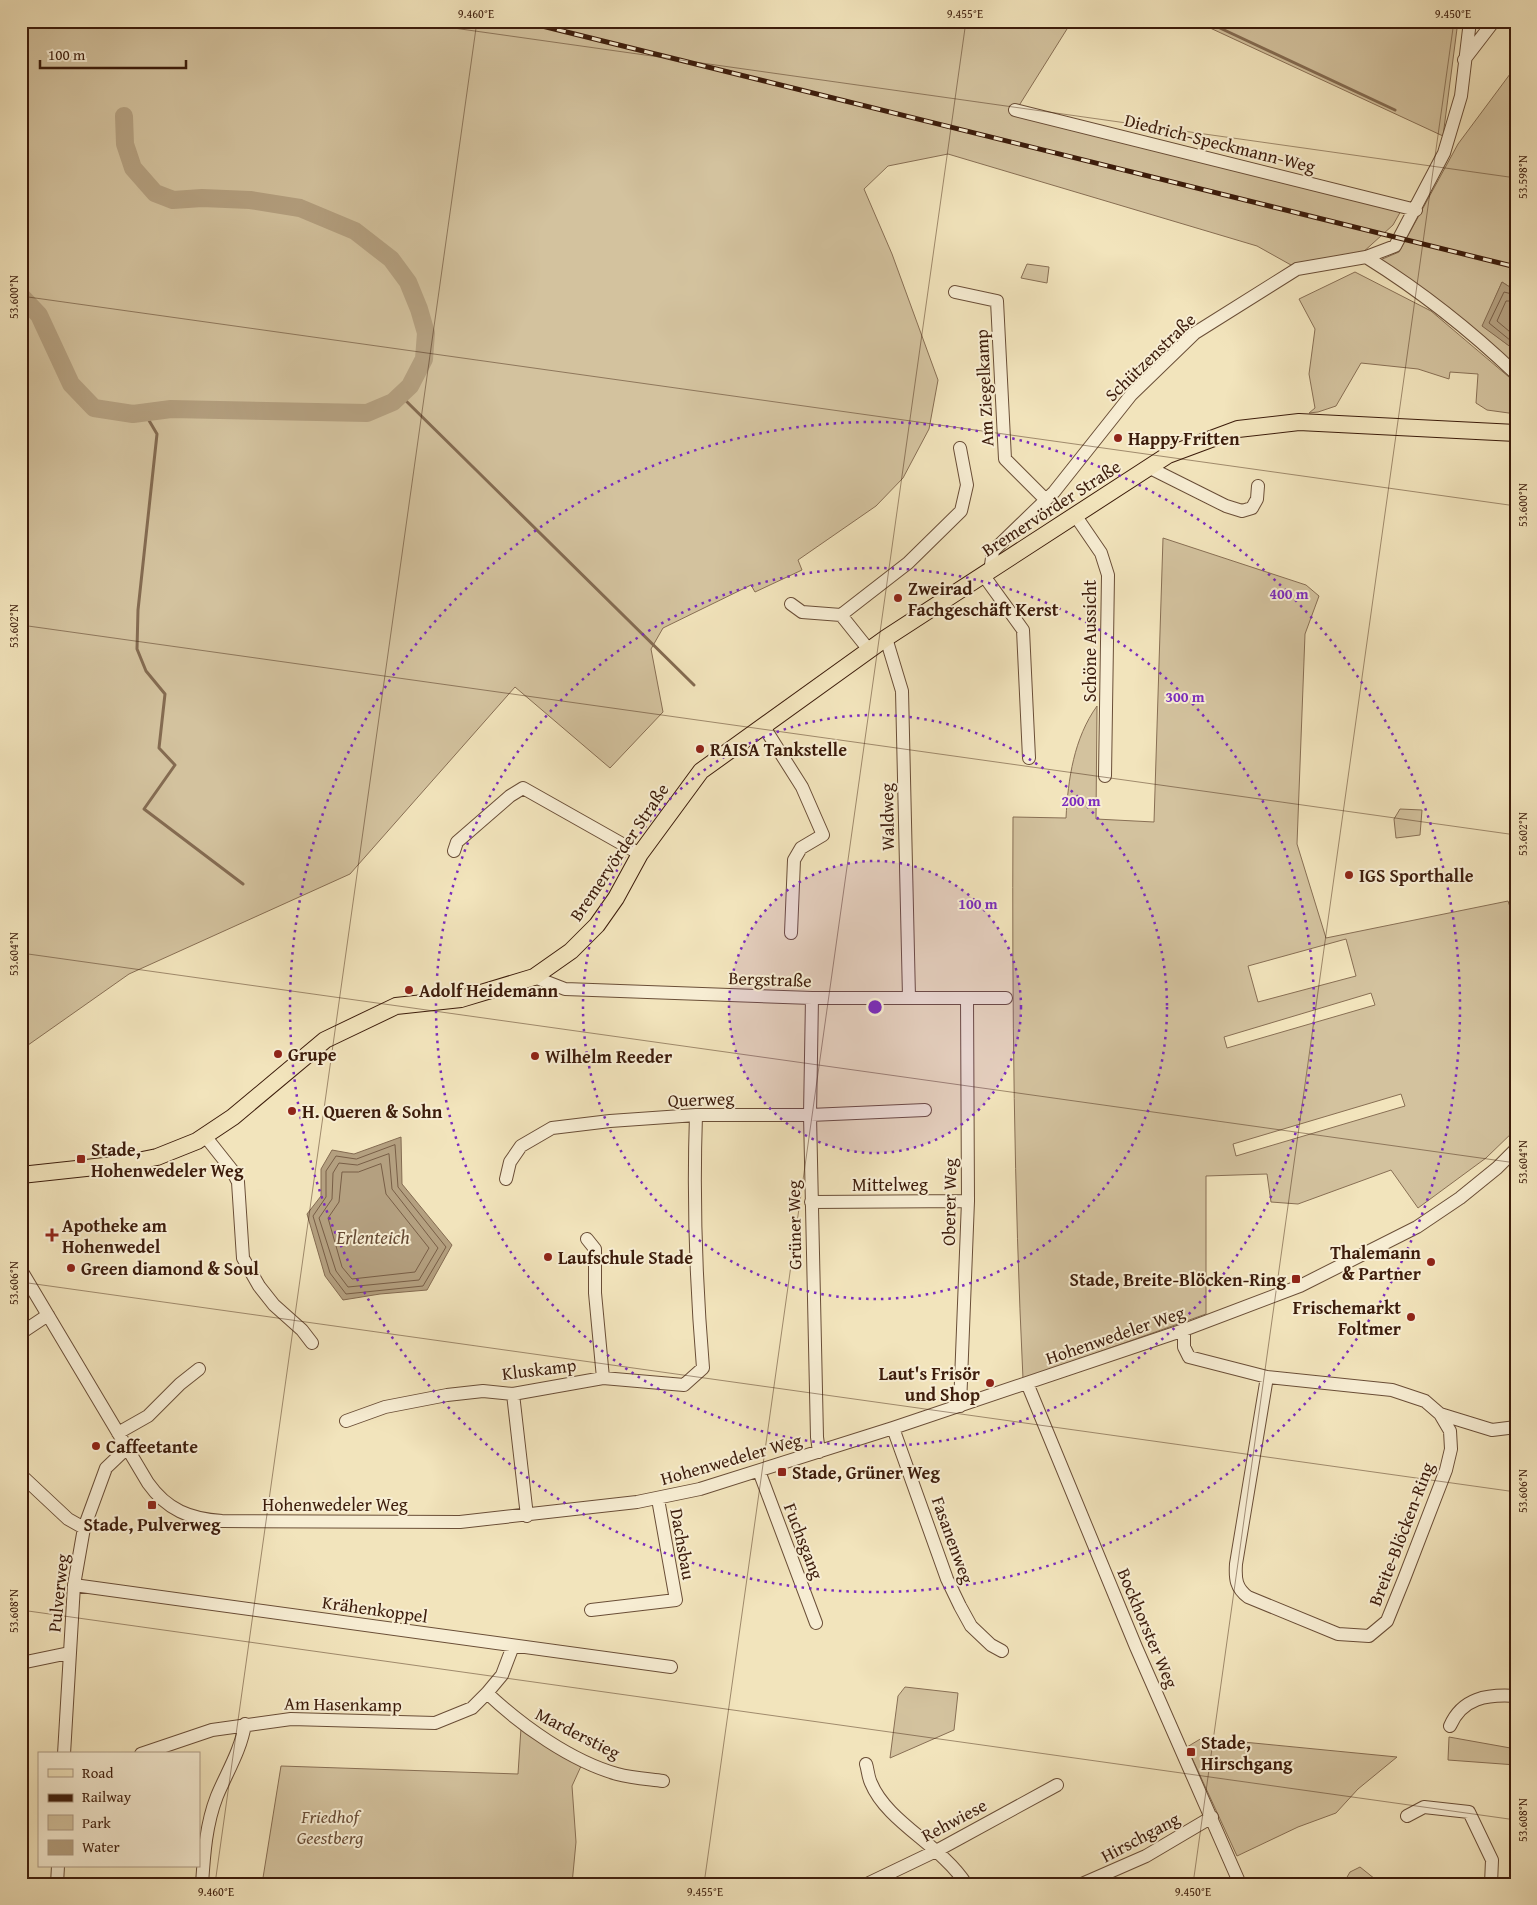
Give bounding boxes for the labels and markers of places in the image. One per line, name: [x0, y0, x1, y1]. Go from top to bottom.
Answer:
place label: Happy Fritten: [1128, 425, 1240, 452]
marker: Happy Fritten: [1112, 432, 1124, 444]
place label: Zweirad Fachgeschäft Kerst: [908, 575, 1059, 623]
marker: Zweirad Fachgeschäft Kerst: [892, 592, 904, 604]
place label: RAISA Tankstelle: [710, 736, 847, 763]
marker: RAISA Tankstelle: [694, 743, 706, 755]
place label: IGS Sporthalle: [1359, 862, 1474, 889]
marker: IGS Sporthalle: [1343, 869, 1355, 881]
place label: Adolf Heidemann: [419, 977, 559, 1004]
marker: Adolf Heidemann: [403, 984, 415, 996]
centre of rings: [866, 998, 884, 1016]
place label: Grupe: [288, 1041, 337, 1068]
place label: Wilhelm Reeder: [545, 1043, 673, 1070]
marker: Grupe: [272, 1048, 284, 1060]
marker: Wilhelm Reeder: [529, 1050, 541, 1062]
place label: H. Queren & Sohn: [302, 1098, 443, 1125]
marker: H. Queren & Sohn: [286, 1105, 298, 1117]
place label: Stade, Hohenwedeler Weg: [91, 1136, 244, 1184]
marker: Stade, Hohenwedeler Weg: [75, 1153, 87, 1165]
place label: Apotheke am Hohenwedel: [62, 1212, 168, 1260]
marker: Apotheke am Hohenwedel: [46, 1229, 58, 1241]
place label: Thalemann & Partner: [1330, 1239, 1422, 1287]
place label: Laufschule Stade: [558, 1244, 693, 1271]
marker: Laufschule Stade: [542, 1251, 554, 1263]
place label: Green diamond & Soul: [81, 1255, 259, 1282]
marker: Thalemann & Partner: [1425, 1256, 1437, 1268]
marker: Green diamond & Soul: [65, 1262, 77, 1274]
place label: Stade, Breite-Blöcken-Ring: [1070, 1266, 1287, 1293]
marker: Stade, Breite-Blöcken-Ring: [1290, 1273, 1302, 1285]
place label: Frischemarkt Foltmer: [1293, 1294, 1402, 1342]
marker: Frischemarkt Foltmer: [1405, 1311, 1417, 1323]
place label: Laut's Frisör und Shop: [879, 1360, 981, 1408]
marker: Laut's Frisör und Shop: [984, 1377, 996, 1389]
place label: Caffeetante: [106, 1433, 198, 1460]
marker: Caffeetante: [90, 1440, 102, 1452]
place label: Stade, Grüner Weg: [792, 1459, 940, 1486]
marker: Stade, Grüner Weg: [776, 1466, 788, 1478]
marker: Stade, Pulverweg: [146, 1499, 158, 1511]
place label: Stade, Pulverweg: [84, 1511, 221, 1538]
place label: Stade, Hirschgang: [1201, 1729, 1293, 1777]
marker: Stade, Hirschgang: [1185, 1746, 1197, 1758]

